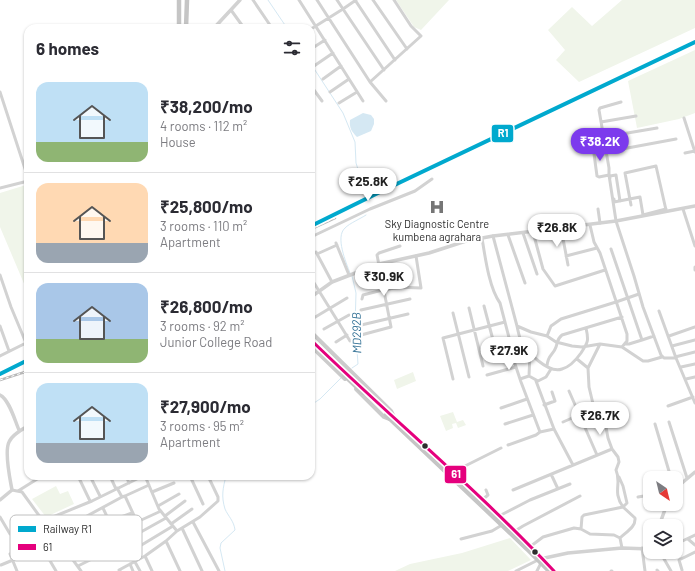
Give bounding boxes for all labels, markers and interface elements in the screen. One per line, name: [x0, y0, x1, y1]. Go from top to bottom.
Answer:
icon: filters: [281, 37, 303, 59]
text: 6 homes: [36, 38, 99, 58]
text: ₹38,200/mo: [160, 96, 253, 116]
icon: home: [68, 98, 116, 146]
text: 4 rooms · 112 m²: [160, 118, 247, 134]
line badge: R1: [491, 124, 514, 143]
text: R1: [498, 126, 508, 139]
pin: ₹38.2K: [567, 128, 633, 162]
text: ₹38.2K: [580, 133, 620, 149]
text: House: [160, 134, 196, 150]
pin: ₹25.8K: [335, 168, 401, 202]
text: ₹25.8K: [348, 173, 388, 189]
text: ₹25,800/mo: [160, 196, 253, 216]
hospital icon: Sky Diagnostic Centre kumbena agrahara: [428, 198, 446, 216]
icon: home: [68, 199, 116, 247]
pin: ₹26.8K: [524, 214, 590, 248]
place label: Sky Diagnostic Centre kumbena agrahara: [385, 217, 489, 243]
text: 3 rooms · 110 m²: [160, 218, 247, 234]
text: ₹26.8K: [537, 219, 577, 235]
text: Apartment: [160, 234, 221, 250]
pin: ₹30.9K: [351, 263, 417, 297]
text: ₹30.9K: [364, 268, 404, 284]
text: ₹26,800/mo: [160, 296, 253, 316]
icon: home: [68, 299, 116, 347]
water label: MD292B: [349, 312, 363, 354]
text: 3 rooms · 92 m²: [160, 318, 244, 334]
text: Junior College Road: [160, 334, 272, 350]
pin: ₹27.9K: [476, 337, 542, 371]
text: ₹27.9K: [490, 342, 528, 358]
text: ₹27,900/mo: [160, 396, 251, 416]
icon: home: [68, 399, 116, 447]
pin: ₹26.7K: [567, 402, 633, 436]
text: ₹26.7K: [580, 407, 620, 423]
text: 3 rooms · 95 m²: [160, 418, 244, 434]
text: Apartment: [160, 434, 221, 450]
unlabelled marker: [420, 441, 430, 451]
line badge: 61: [444, 465, 467, 484]
text: 61: [451, 467, 461, 480]
north arrow: [643, 471, 683, 511]
map controls: [643, 471, 683, 559]
legend: [10, 515, 142, 561]
button: layers: [643, 519, 683, 559]
text: Railway R1: [43, 522, 92, 535]
text: 61: [43, 540, 52, 553]
unlabelled marker: [530, 547, 540, 557]

